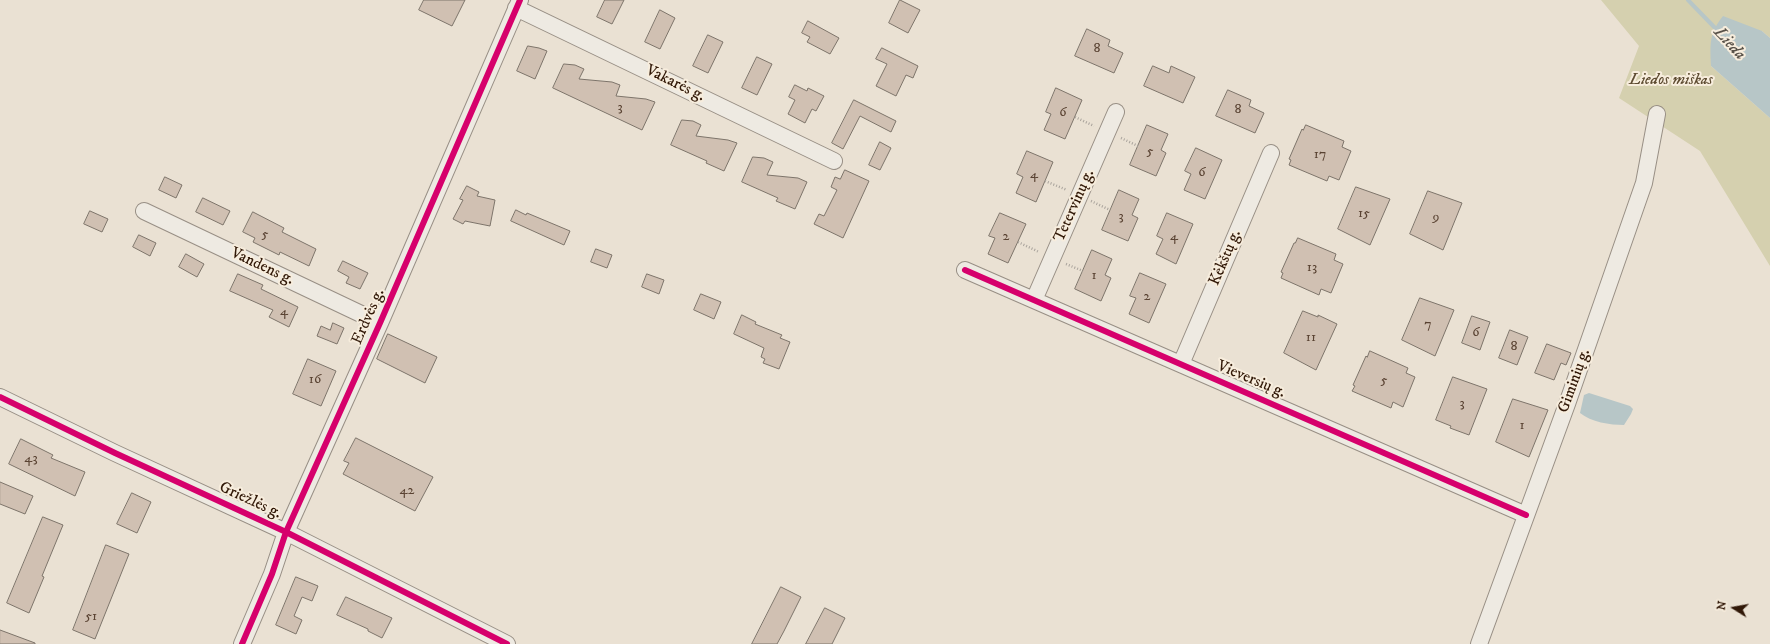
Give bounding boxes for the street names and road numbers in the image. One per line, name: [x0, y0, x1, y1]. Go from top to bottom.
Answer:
street label: Vakarės g.: [642, 61, 708, 107]
street label: Tetervinų g.: [1051, 167, 1099, 245]
street label: Kėkštų g.: [1206, 227, 1246, 289]
street label: Vandens g.: [227, 244, 297, 290]
street label: Erdvės g.: [348, 286, 390, 348]
street label: Giminių g.: [1555, 346, 1595, 416]
street label: Vieversių g.: [1214, 357, 1288, 403]
street label: Griežlės g.: [216, 478, 284, 524]

